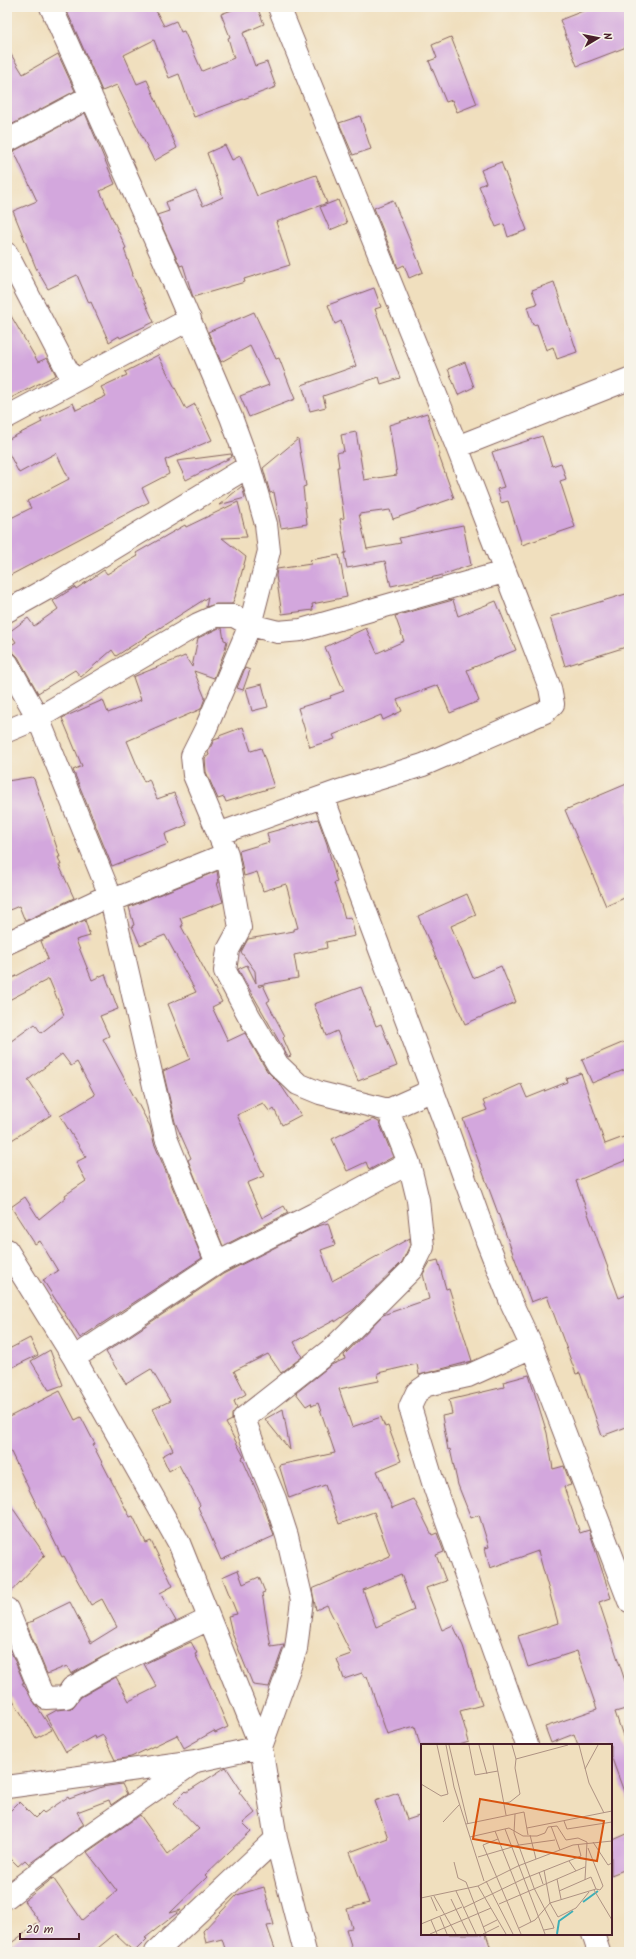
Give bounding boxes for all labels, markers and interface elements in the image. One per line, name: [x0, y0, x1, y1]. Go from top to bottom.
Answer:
north arrow: [578, 18, 618, 58]
text: N: [597, 31, 616, 41]
inset map: [421, 1744, 612, 1935]
scale bar: [20, 1915, 79, 1941]
text: 20 m: [26, 1920, 54, 1939]

